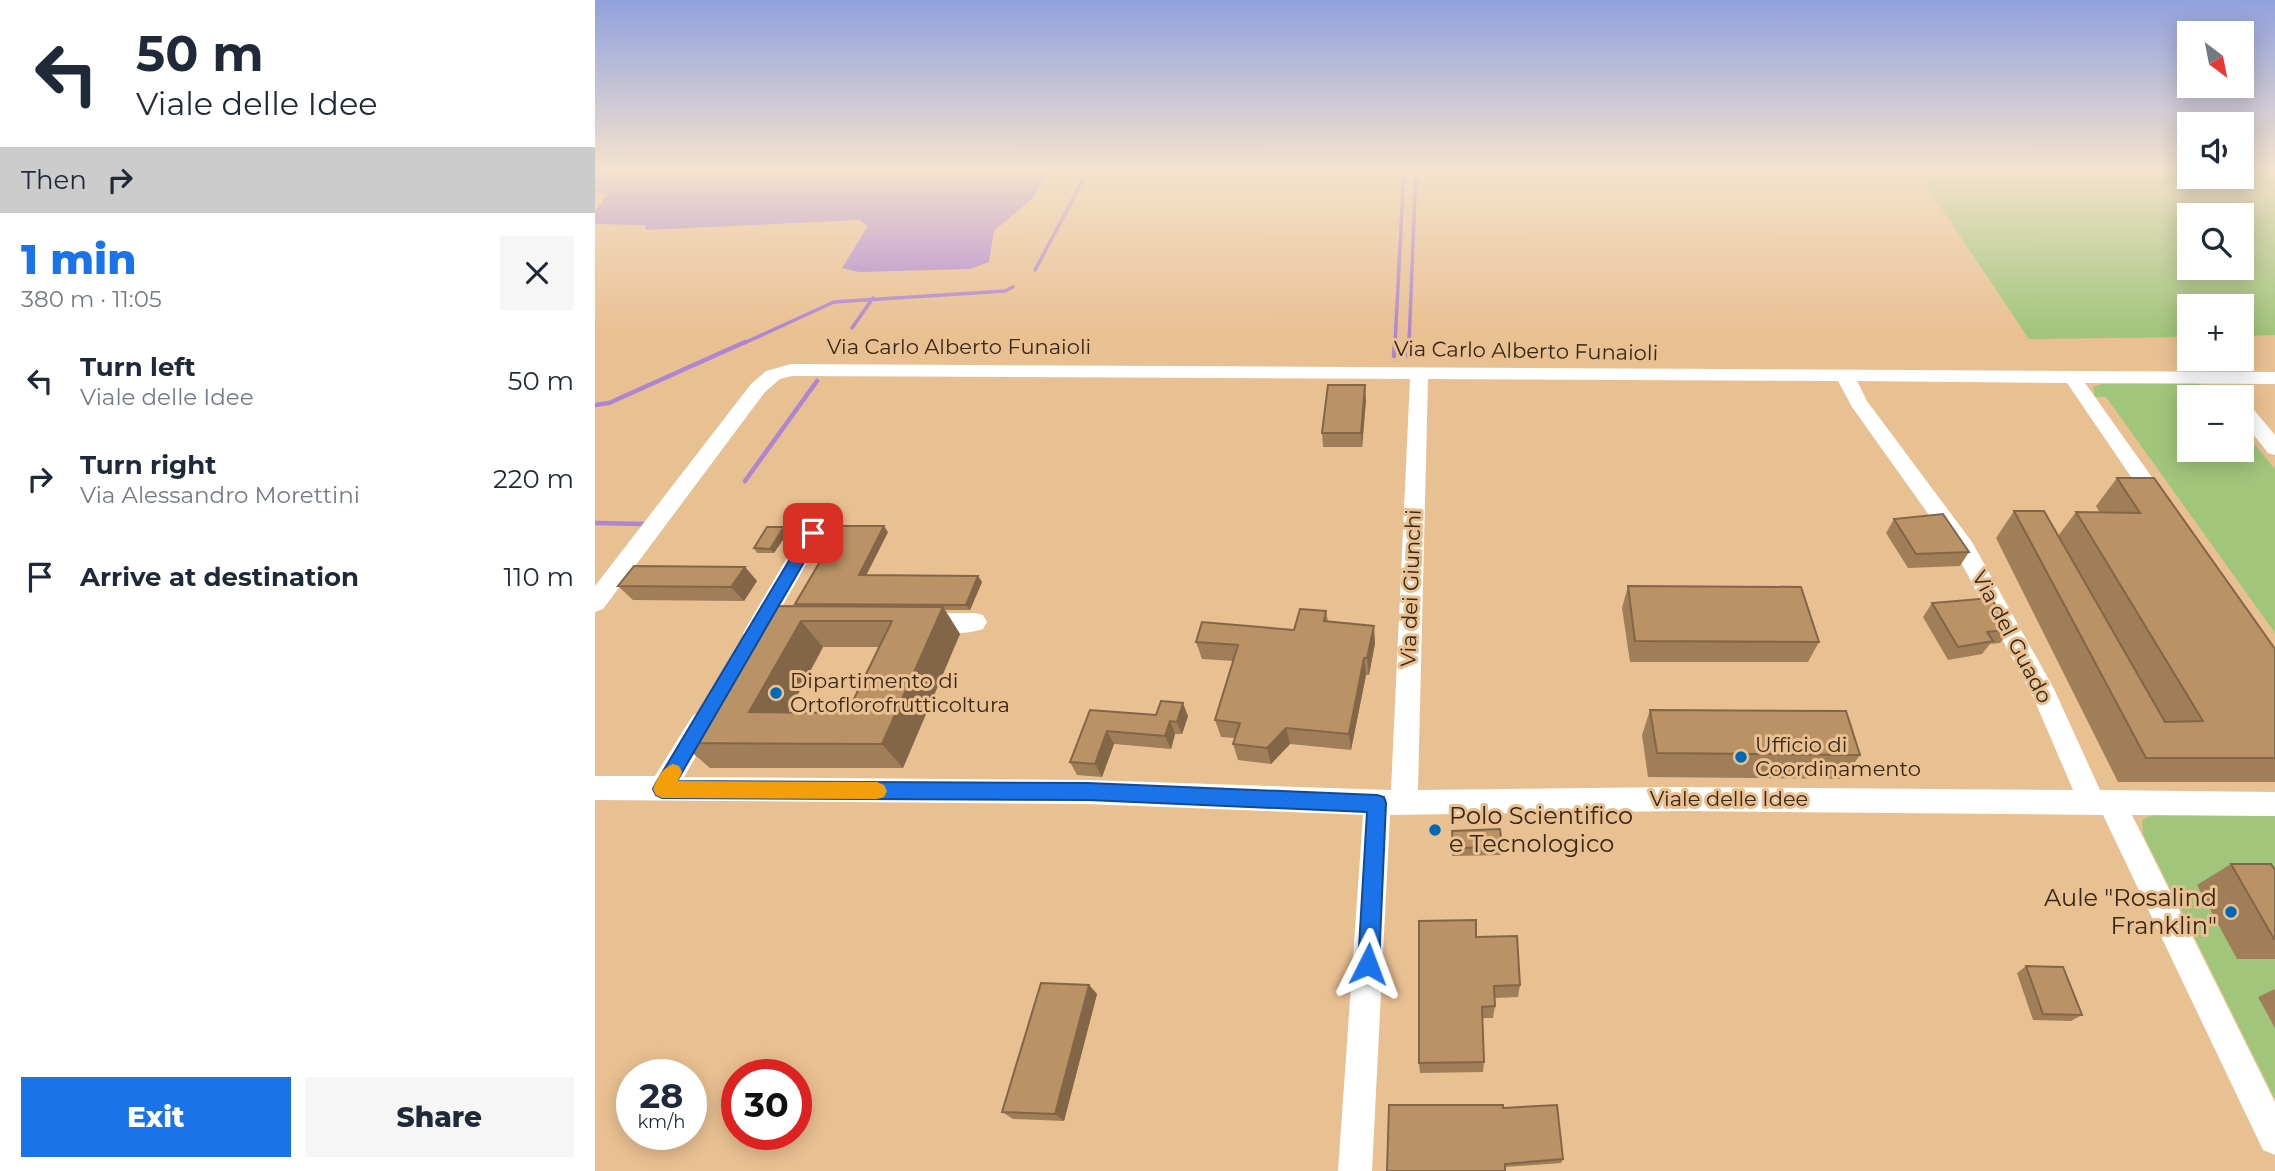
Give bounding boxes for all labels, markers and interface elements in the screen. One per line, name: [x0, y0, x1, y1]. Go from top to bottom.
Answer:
north arrow: [2177, 21, 2254, 98]
map controls: [2177, 21, 2254, 462]
text: 50 m: [136, 24, 264, 83]
icon: left: [21, 28, 112, 119]
text: Viale delle Idee: [136, 84, 378, 123]
button: sound: [2177, 112, 2254, 189]
icon: right: [101, 161, 139, 199]
text: Then: [21, 164, 87, 196]
button: search: [2177, 203, 2254, 280]
text: 1 min: [21, 233, 137, 285]
button: close: [500, 236, 574, 310]
text: 380 m · 11:05: [21, 285, 162, 313]
button: +: [2177, 294, 2254, 371]
street label: Via Carlo Alberto Funaioli: [827, 334, 1091, 359]
street label: Via Carlo Alberto Funaioli: [1394, 336, 1658, 365]
text: Turn left: [80, 351, 196, 383]
icon: left: [21, 362, 59, 400]
text: 50 m: [508, 365, 574, 397]
text: Viale delle Idee: [80, 383, 254, 411]
button: −: [2177, 385, 2254, 462]
text: Turn right: [80, 449, 216, 481]
icon: right: [21, 460, 59, 498]
text: 220 m: [493, 463, 574, 495]
text: Via Alessandro Morettini: [80, 481, 360, 509]
pin: [783, 503, 843, 563]
street label: Via dei Giunchi: [1395, 509, 1426, 667]
icon: arrive: [794, 514, 832, 552]
icon: arrive: [21, 558, 59, 596]
text: Arrive at destination: [80, 561, 359, 593]
text: 110 m: [504, 561, 574, 593]
street label: Via del Guado: [1967, 566, 2058, 707]
place label: Dipartimento di Ortoflorofrutticoltura: [790, 668, 1010, 717]
marker: Dipartimento di Ortoflorofrutticoltura: [768, 685, 784, 701]
place label: Ufficio di Coordinamento: [1755, 732, 1921, 781]
marker: Ufficio di Coordinamento: [1733, 749, 1749, 765]
street label: Viale delle Idee: [1650, 786, 1808, 811]
place label: Polo Scientifico e Tecnologico: [1449, 801, 1633, 858]
marker: Polo Scientifico e Tecnologico: [1427, 822, 1443, 838]
place label: Aule "Rosalind Franklin": [2044, 883, 2217, 940]
marker: Aule "Rosalind Franklin": [2223, 904, 2239, 920]
position arrow: [1331, 927, 1405, 1001]
speed limit sign: 30: [721, 1059, 812, 1150]
text: 28: [640, 1074, 683, 1117]
button: Exit: [21, 1077, 291, 1157]
button: Share: [305, 1077, 574, 1157]
text: km/h: [637, 1111, 686, 1133]

